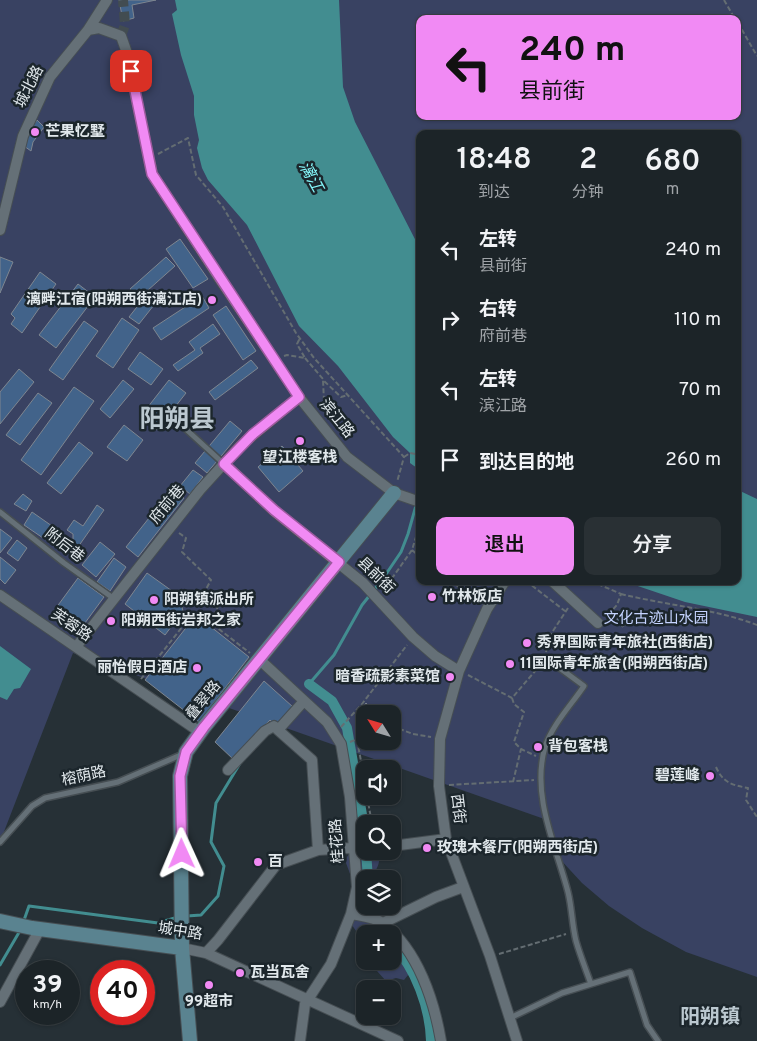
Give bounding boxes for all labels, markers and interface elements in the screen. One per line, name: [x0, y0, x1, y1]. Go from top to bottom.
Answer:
text: 240 m: [519, 29, 625, 73]
icon: left: [436, 35, 501, 100]
pin: [110, 50, 152, 92]
icon: arrive: [117, 57, 145, 85]
street label: 城北路: [10, 62, 49, 111]
text: 县前街: [519, 79, 585, 106]
place label: 芒果·忆墅: [45, 123, 105, 142]
marker: 芒果·忆墅: [29, 126, 41, 138]
text: 18:48: [456, 142, 532, 179]
text: 2: [579, 142, 597, 179]
text: 680: [644, 144, 701, 181]
water label: 漓江: [293, 158, 327, 198]
text: m: [666, 180, 679, 200]
text: 到达: [478, 183, 510, 203]
text: 分钟: [572, 183, 604, 203]
text: 左转: [479, 228, 517, 252]
icon: left: [436, 236, 464, 264]
text: 240 m: [665, 238, 721, 262]
text: 县前街: [479, 257, 527, 277]
place label: 漓畔江宿(阳朔西街漓江店): [26, 291, 202, 310]
marker: 漓畔江宿(阳朔西街漓江店): [206, 294, 218, 306]
text: 右转: [479, 298, 517, 322]
icon: right: [436, 306, 464, 334]
text: 110 m: [674, 308, 721, 332]
text: 府前巷: [479, 327, 527, 347]
text: 左转: [479, 368, 517, 392]
icon: left: [436, 376, 464, 404]
text: 70 m: [679, 378, 721, 402]
street label: 滨江路: [314, 396, 358, 442]
text: 滨江路: [479, 397, 527, 417]
district label: 阳朔县: [139, 405, 215, 437]
marker: 望江楼客栈: [294, 435, 306, 447]
icon: arrive: [436, 446, 464, 474]
place label: 望江楼客栈: [262, 448, 338, 468]
text: 260 m: [665, 448, 721, 472]
text: 到达目的地: [479, 451, 574, 475]
street label: 府前巷: [146, 482, 190, 528]
button: 退出: [436, 517, 574, 575]
button: 分享: [584, 517, 721, 575]
street label: 附后巷: [40, 524, 88, 567]
street label: 县前街: [352, 554, 398, 598]
place label: 竹林饭店: [442, 588, 502, 607]
place label: 阳朔镇派出所: [164, 590, 254, 610]
marker: 竹林饭店: [426, 591, 438, 603]
marker: 阳朔镇派出所: [148, 594, 160, 606]
street label: 芙蓉路: [47, 606, 95, 646]
park label: 文化古迹山水园: [603, 609, 709, 629]
place label: 阳朔西街岩邦之家: [121, 612, 241, 631]
marker: 阳朔西街岩邦之家: [105, 615, 117, 627]
place label: 秀界国际青年旅社(西街店): [537, 633, 713, 653]
marker: 秀界国际青年旅社(西街店): [521, 637, 533, 649]
place label: 11国际青年旅舍(阳朔西街店): [520, 655, 708, 674]
marker: 11国际青年旅舍(阳朔西街店): [504, 658, 516, 670]
place label: 丽怡假日酒店: [97, 659, 187, 678]
marker: 丽怡假日酒店: [191, 662, 203, 674]
place label: 暗香疏影素菜馆: [335, 668, 440, 687]
marker: 暗香疏影素菜馆: [444, 671, 456, 683]
street label: 叠翠路: [182, 678, 226, 724]
north arrow: [356, 705, 401, 750]
map controls: [356, 705, 401, 1025]
place label: 背包客栈: [548, 737, 608, 757]
marker: 背包客栈: [532, 741, 544, 753]
button: sound: [356, 760, 401, 805]
street label: 榕荫路: [60, 762, 108, 791]
place label: 碧莲峰: [655, 766, 700, 786]
marker: 碧莲峰: [704, 770, 716, 782]
street label: 西街: [446, 793, 468, 825]
button: search: [356, 815, 401, 860]
street label: 桂花路: [327, 818, 349, 864]
position arrow: [155, 827, 207, 879]
place label: 玫瑰木餐厅(阳朔西街店): [437, 839, 598, 858]
marker: 玫瑰木餐厅(阳朔西街店): [421, 842, 433, 854]
place label: 百: [268, 853, 283, 872]
marker: 百: [252, 856, 264, 868]
button: layers: [356, 870, 401, 915]
street label: 城中路: [156, 919, 204, 945]
button: +: [356, 925, 401, 970]
speed limit sign: 40: [90, 960, 155, 1025]
place label: 瓦当瓦舍: [250, 964, 310, 983]
marker: 瓦当瓦舍: [234, 967, 246, 979]
text: 39: [32, 970, 63, 1002]
marker: 99超市: [203, 979, 215, 991]
button: −: [356, 980, 401, 1025]
place label: 99超市: [185, 993, 233, 1012]
text: km/h: [33, 997, 62, 1013]
district label: 阳朔镇: [680, 1005, 740, 1031]

